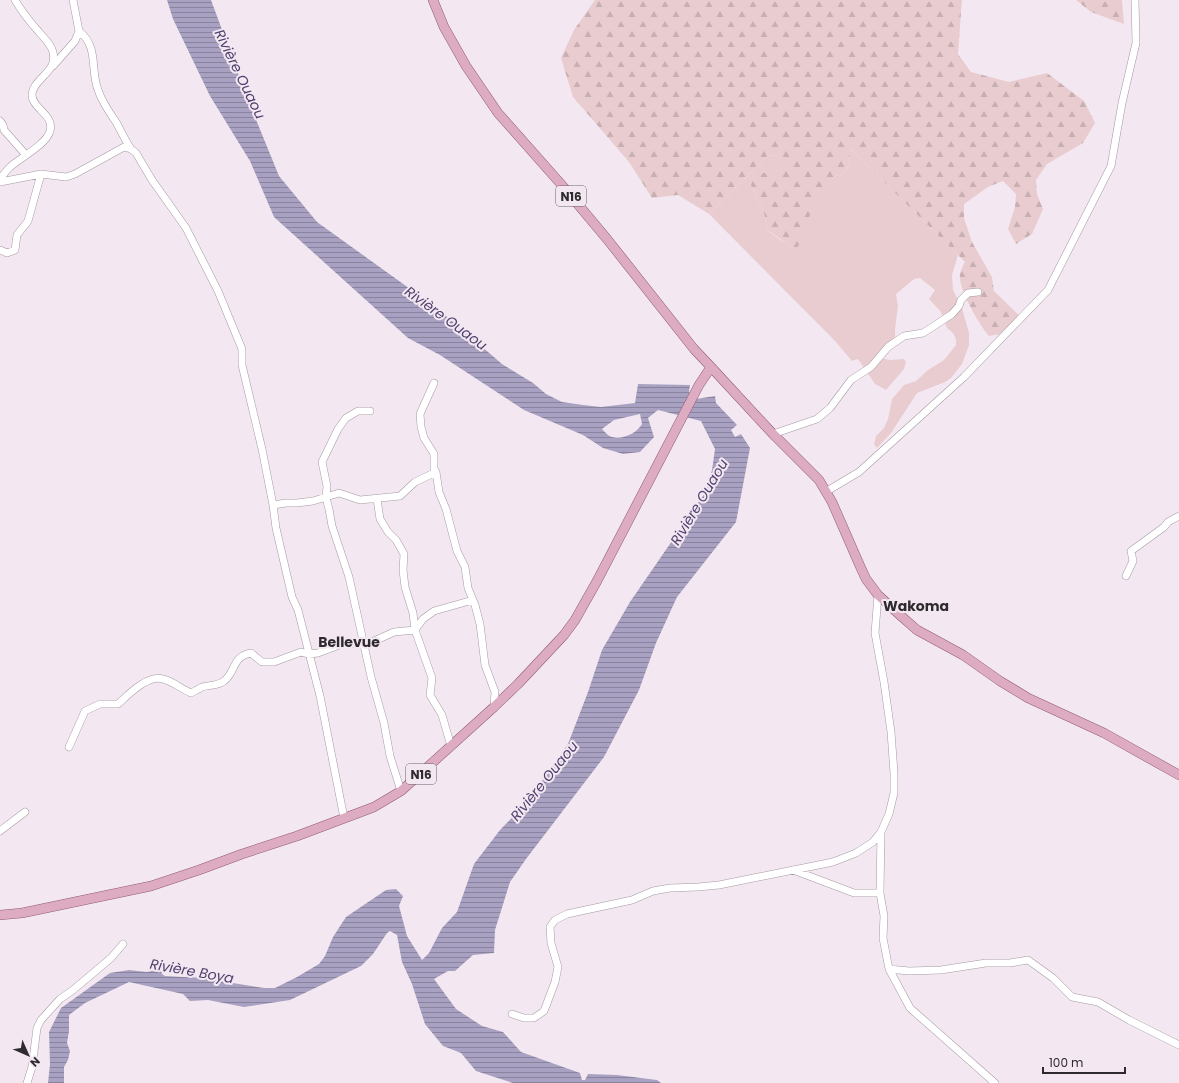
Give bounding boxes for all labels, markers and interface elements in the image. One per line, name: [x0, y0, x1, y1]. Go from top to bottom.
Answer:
water label: Rivière Ouaou: [210, 26, 270, 122]
road number: N16: [556, 186, 586, 206]
water label: Rivière Ouaou: [401, 281, 491, 355]
water label: Rivière Ouaou: [665, 455, 733, 549]
district label: Wakoma: [883, 596, 949, 616]
district label: Bellevue: [318, 632, 380, 652]
water label: Rivière Ouaou: [506, 737, 582, 825]
road number: N16: [406, 764, 436, 784]
water label: Rivière Boya: [148, 954, 236, 988]
north arrow: [8, 1035, 48, 1075]
scale bar: [1043, 1049, 1125, 1075]
text: N: [26, 1053, 44, 1071]
text: 100 m: [1049, 1054, 1083, 1071]

